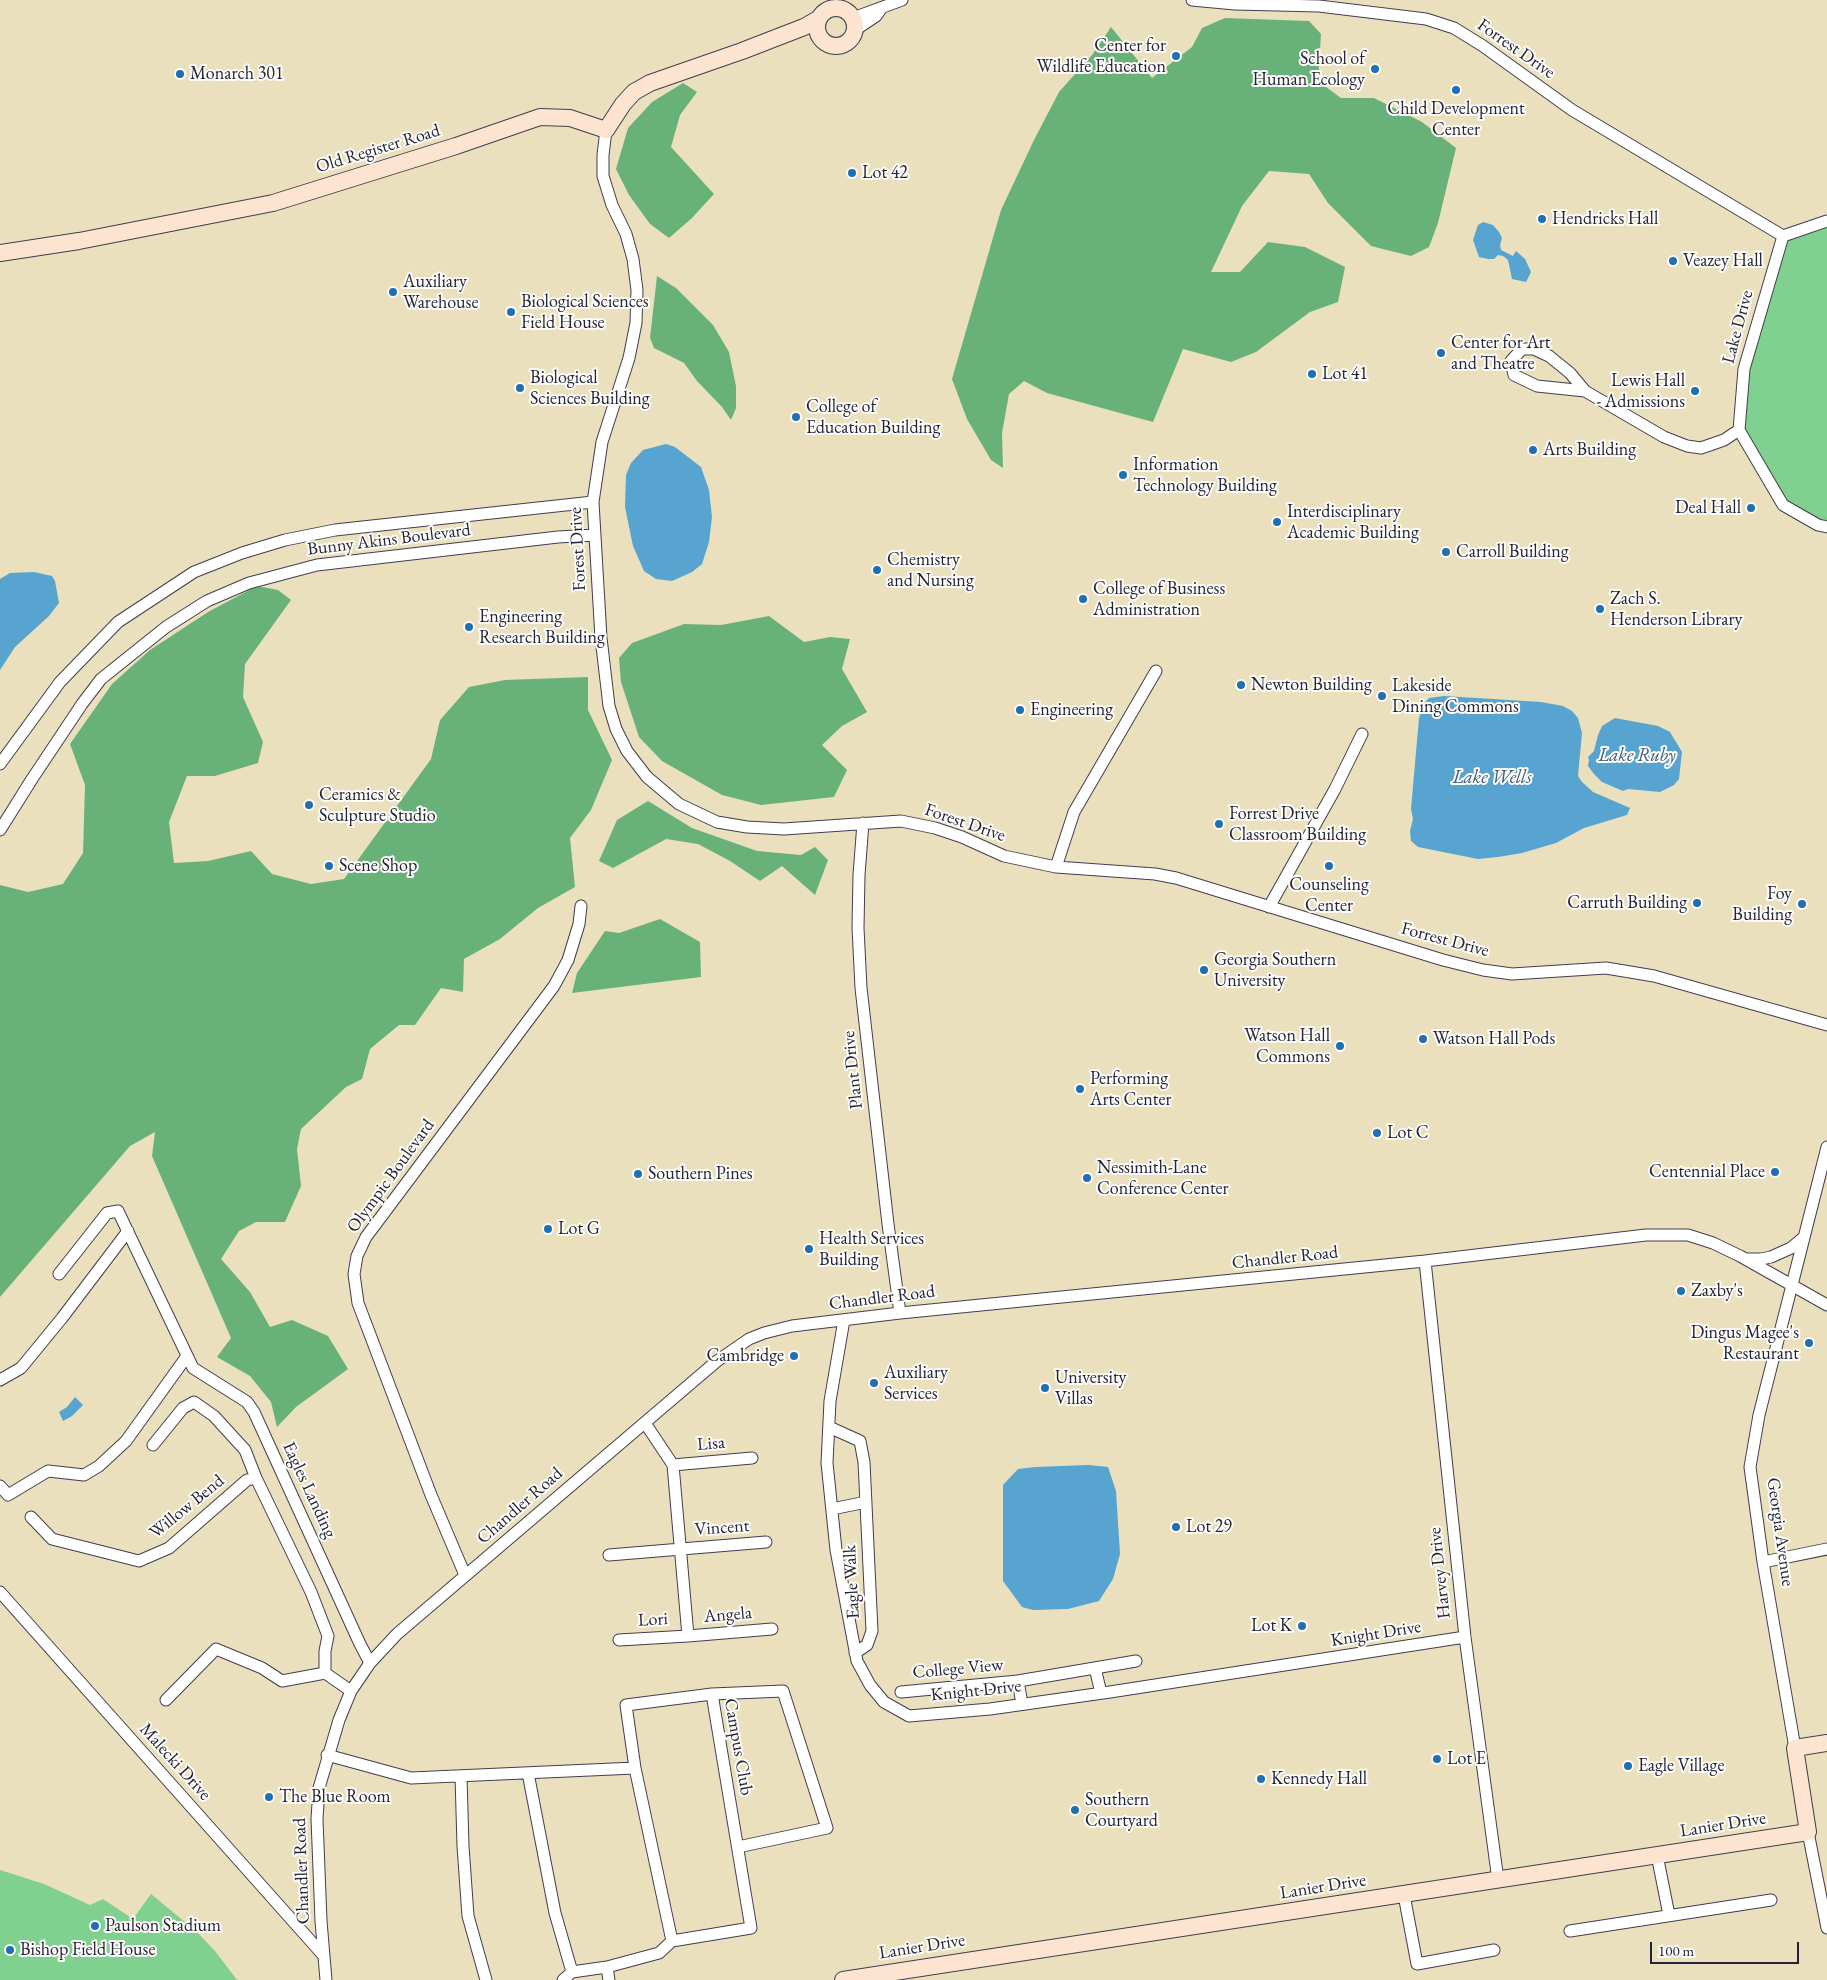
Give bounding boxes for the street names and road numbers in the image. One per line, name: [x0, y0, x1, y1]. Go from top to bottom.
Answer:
street label: Forrest Drive: [1473, 14, 1559, 84]
street label: Old Register Road: [313, 120, 443, 178]
street label: Lake Drive: [1718, 288, 1758, 366]
street label: Forest Drive: [565, 506, 591, 592]
street label: Bunny Akins Boulevard: [306, 519, 472, 561]
street label: Forest Drive: [922, 799, 1008, 847]
street label: Forrest Drive: [1399, 918, 1491, 962]
street label: Plant Drive: [838, 1030, 868, 1110]
street label: Olympic Boulevard: [343, 1115, 439, 1237]
street label: Chandler Road: [1231, 1242, 1339, 1274]
street label: Chandler Road: [828, 1281, 936, 1315]
street label: Lisa: [696, 1432, 726, 1456]
street label: Eagles Landing: [277, 1439, 341, 1541]
street label: Chandler Road: [473, 1463, 567, 1549]
street label: Willow Bend: [145, 1470, 229, 1544]
street label: Georgia Avenue: [1762, 1476, 1798, 1588]
street label: Vincent: [694, 1515, 750, 1541]
street label: Harvey Drive: [1424, 1526, 1456, 1620]
street label: Eagle Walk: [839, 1544, 865, 1620]
street label: Angela: [703, 1602, 753, 1628]
street label: Lori: [638, 1608, 668, 1632]
street label: Knight Drive: [1329, 1616, 1423, 1652]
street label: College View: [912, 1654, 1004, 1684]
street label: Knight Drive: [930, 1676, 1022, 1706]
street label: Campus Club: [719, 1697, 757, 1797]
street label: Malecki Drive: [135, 1719, 215, 1805]
street label: Lanier Drive: [1679, 1808, 1767, 1842]
street label: Chandler Road: [289, 1817, 315, 1925]
street label: Lanier Drive: [1279, 1870, 1367, 1904]
street label: Lanier Drive: [878, 1930, 966, 1964]

